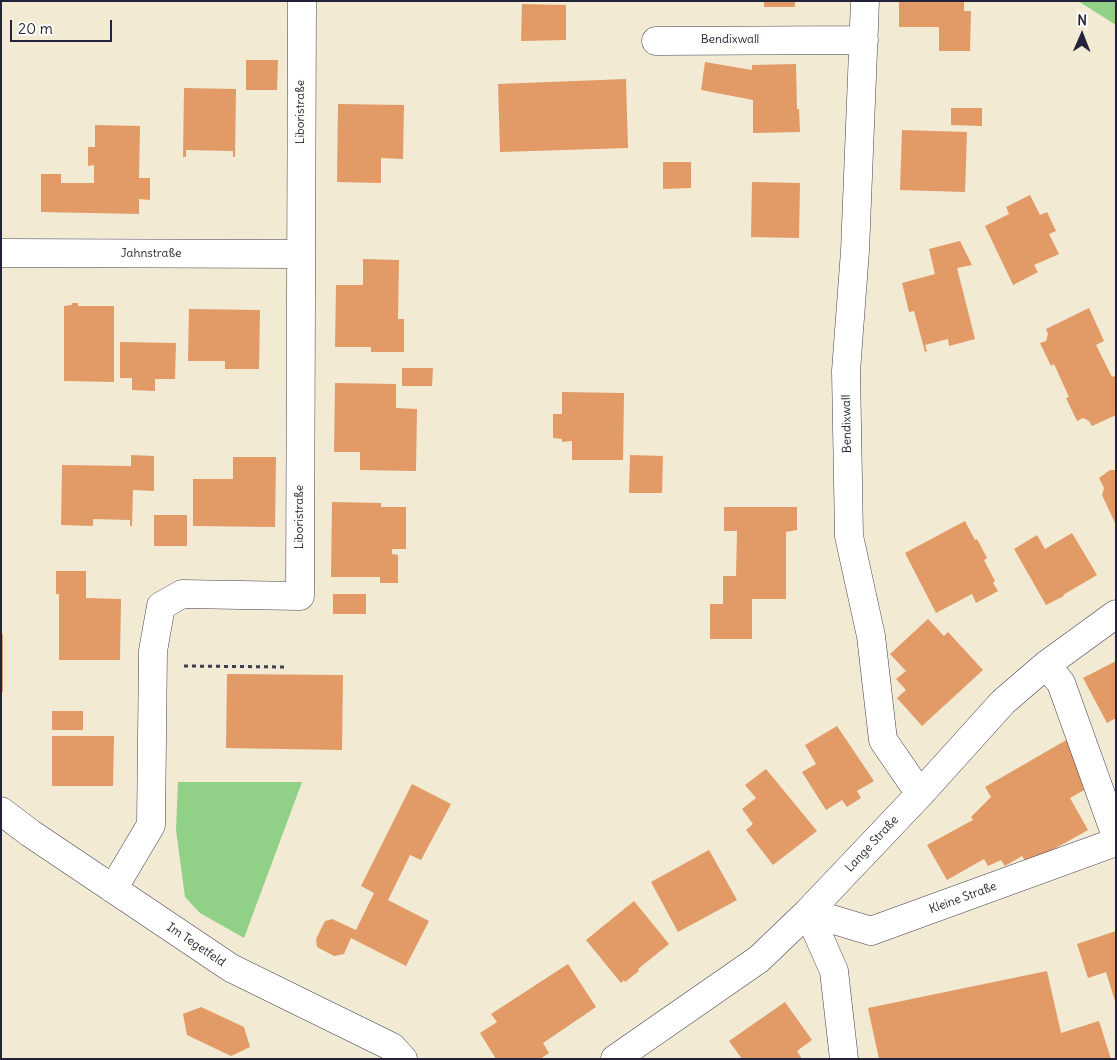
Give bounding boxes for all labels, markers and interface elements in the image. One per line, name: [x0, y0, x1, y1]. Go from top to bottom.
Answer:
scale bar: [12, 10, 115, 42]
north arrow: [1057, 10, 1107, 60]
text: N: [1077, 11, 1087, 29]
text: 20 m: [18, 19, 53, 38]
street label: Bendixwall: [701, 33, 759, 47]
street label: Liboristraße: [294, 80, 308, 144]
street label: Jahnstraße: [121, 247, 181, 261]
street label: Bendixwall: [839, 395, 855, 453]
street label: Liboristraße: [293, 485, 307, 549]
street label: Lange Straße: [842, 813, 902, 875]
street label: Kleine Straße: [927, 879, 999, 917]
street label: Im Tegetfeld: [164, 920, 228, 970]

